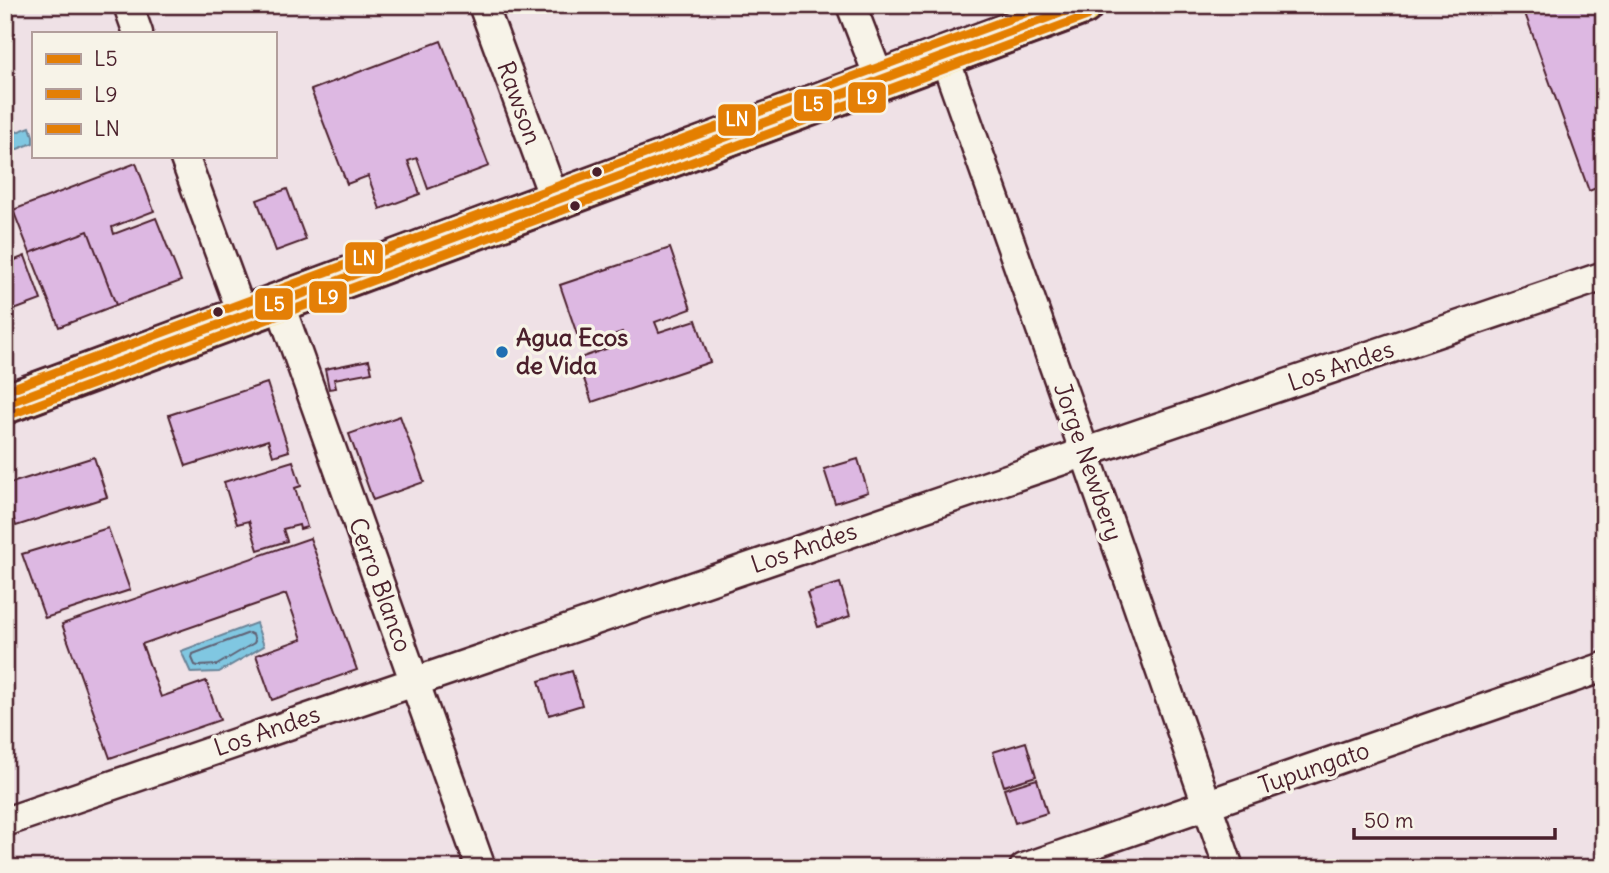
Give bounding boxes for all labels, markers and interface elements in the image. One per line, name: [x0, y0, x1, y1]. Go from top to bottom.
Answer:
legend: [32, 32, 276, 158]
text: L5: [94, 45, 118, 72]
street label: Rawson: [491, 57, 549, 148]
text: L9: [94, 81, 118, 108]
line badge: L9: [847, 81, 887, 114]
text: L9: [856, 85, 878, 109]
line badge: L5: [793, 88, 833, 122]
text: L5: [802, 92, 824, 116]
line badge: LN: [717, 103, 757, 137]
text: LN: [725, 107, 749, 131]
text: LN: [94, 115, 120, 142]
unlabelled marker: [590, 165, 604, 179]
unlabelled marker: [568, 199, 582, 213]
line badge: LN: [344, 241, 384, 275]
text: LN: [352, 246, 376, 270]
line badge: L9: [308, 280, 348, 314]
text: L9: [317, 285, 339, 309]
line badge: L5: [254, 287, 294, 321]
text: L5: [263, 292, 285, 316]
unlabelled marker: [211, 305, 225, 319]
place label: Agua Ecos de Vida: [516, 322, 628, 380]
street label: Los Andes: [1284, 333, 1398, 397]
marker: Agua Ecos de Vida: [494, 344, 510, 360]
street label: Jorge Newbery: [1048, 379, 1130, 545]
street label: Cerro Blanco: [343, 513, 419, 656]
street label: Los Andes: [747, 515, 861, 579]
street label: Los Andes: [210, 698, 324, 762]
street label: Tupungato: [1254, 734, 1373, 800]
scale bar: [1354, 796, 1555, 840]
text: 50 m: [1364, 807, 1413, 834]

